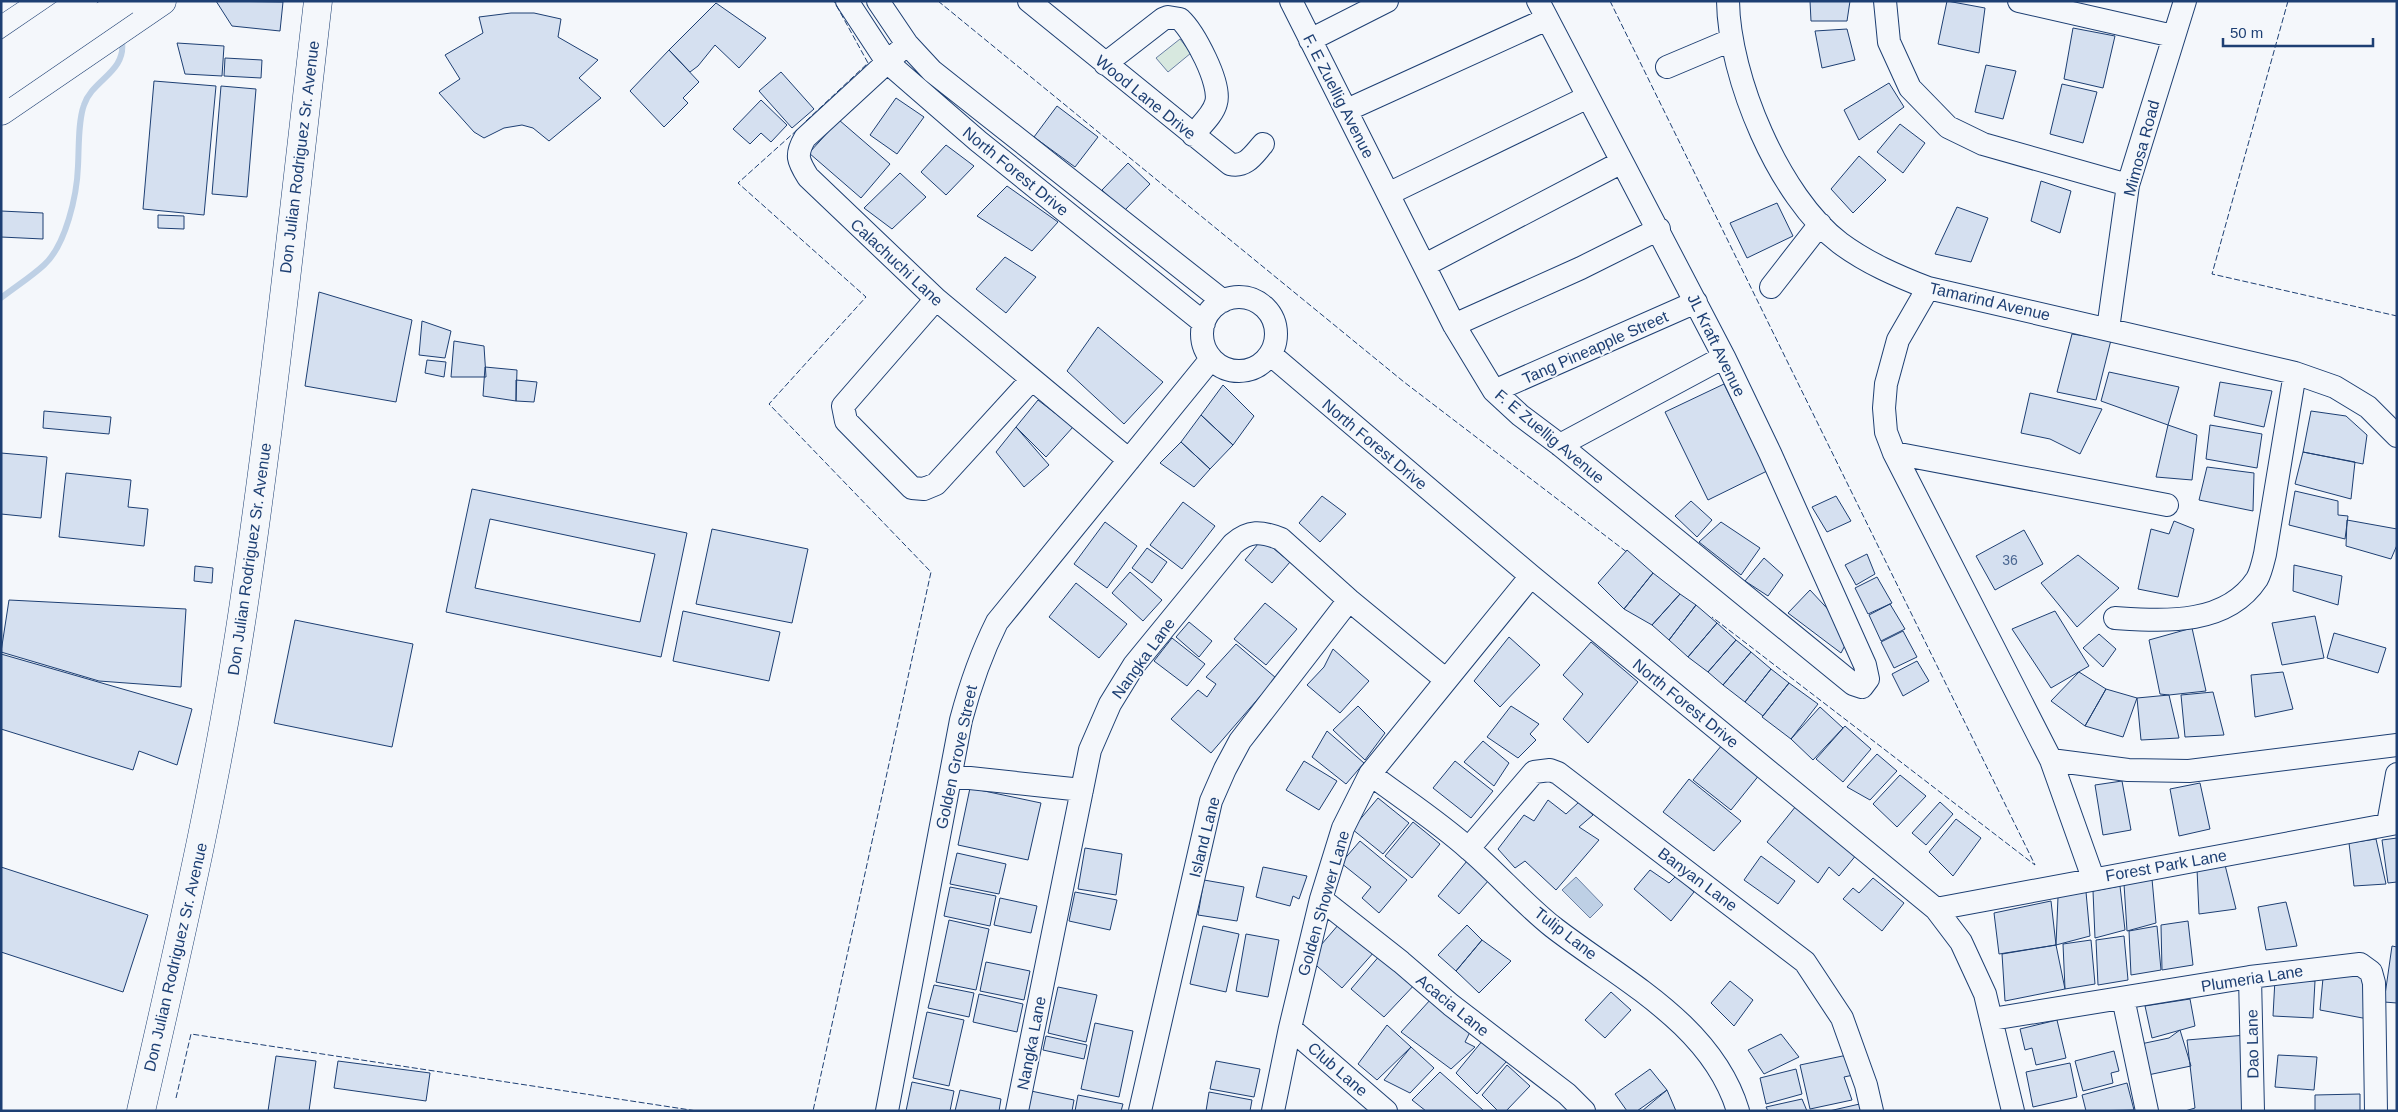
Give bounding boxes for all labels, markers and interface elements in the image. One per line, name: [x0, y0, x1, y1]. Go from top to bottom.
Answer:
scale bar: [2223, 15, 2373, 47]
text: 50 m: [2230, 24, 2263, 41]
street label: F. E Zuellig Avenue: [1300, 31, 1377, 161]
street label: Don Julian Rodriguez Sr. Avenue: [277, 40, 322, 274]
street label: Wood Lane Drive: [1092, 52, 1199, 143]
street label: Mimosa Road: [2120, 98, 2162, 198]
street label: North Forest Drive: [960, 124, 1072, 219]
street label: Calachuchi Lane: [847, 216, 946, 309]
street label: Tamarind Avenue: [1928, 279, 2052, 324]
street label: JL Kraft Avenue: [1684, 291, 1749, 399]
street label: Tang Pineapple Street: [1520, 307, 1671, 387]
street label: F. E Zuellig Avenue: [1492, 386, 1608, 487]
street label: North Forest Drive: [1319, 396, 1430, 493]
street label: Don Julian Rodriguez Sr. Avenue: [225, 442, 274, 676]
house number: 36: [2002, 552, 2018, 568]
street label: Nangka Lane: [1109, 615, 1178, 702]
street label: North Forest Drive: [1630, 656, 1742, 751]
street label: Golden Grove Street: [933, 683, 980, 831]
street label: Island Lane: [1186, 795, 1223, 879]
street label: Golden Shower Lane: [1295, 828, 1352, 978]
street label: Don Julian Rodriguez Sr. Avenue: [141, 841, 210, 1073]
street label: Banyan Lane: [1655, 844, 1741, 915]
street label: Forest Park Lane: [2104, 846, 2228, 885]
street label: Tulip Lane: [1531, 904, 1600, 963]
street label: Plumeria Lane: [2200, 962, 2304, 995]
street label: Acacia Lane: [1413, 971, 1492, 1040]
street label: Nangka Lane: [1014, 995, 1049, 1091]
street label: Dao Lane: [2243, 1009, 2262, 1079]
street label: Club Lane: [1305, 1039, 1371, 1100]

